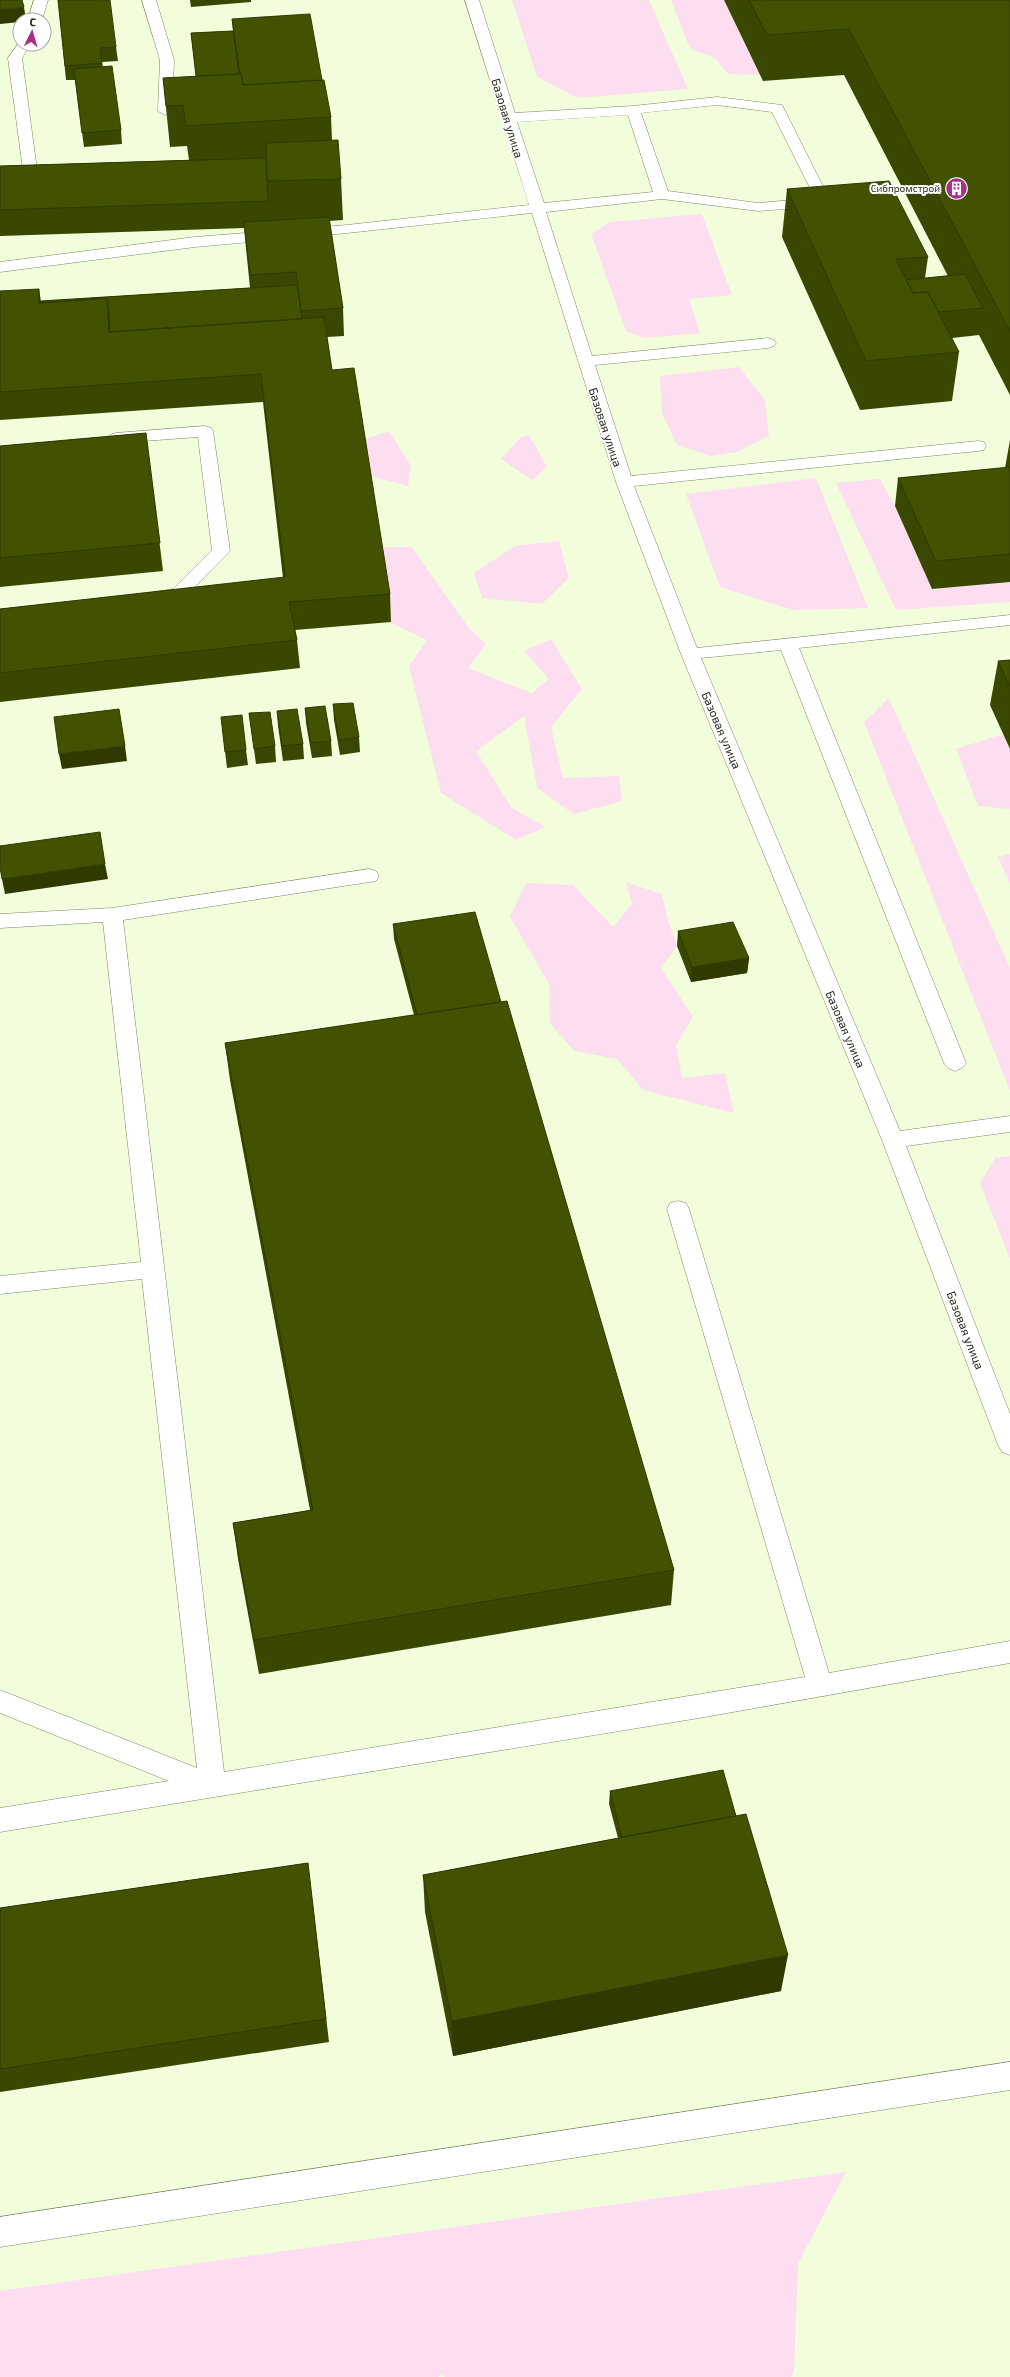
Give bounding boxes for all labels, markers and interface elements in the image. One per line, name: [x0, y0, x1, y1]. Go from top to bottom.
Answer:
north arrow: [12, 12, 52, 52]
text: С: [29, 15, 37, 28]
street label: Базовая улица: [488, 76, 527, 160]
building icon: Сибпромстрой: [943, 175, 969, 201]
place label: Сибпромстрой: [871, 182, 940, 194]
street label: Базовая улица: [586, 386, 625, 469]
street label: Базовая улица: [698, 689, 745, 771]
street label: Базовая улица: [822, 988, 869, 1070]
street label: Базовая улица: [944, 1289, 987, 1371]

